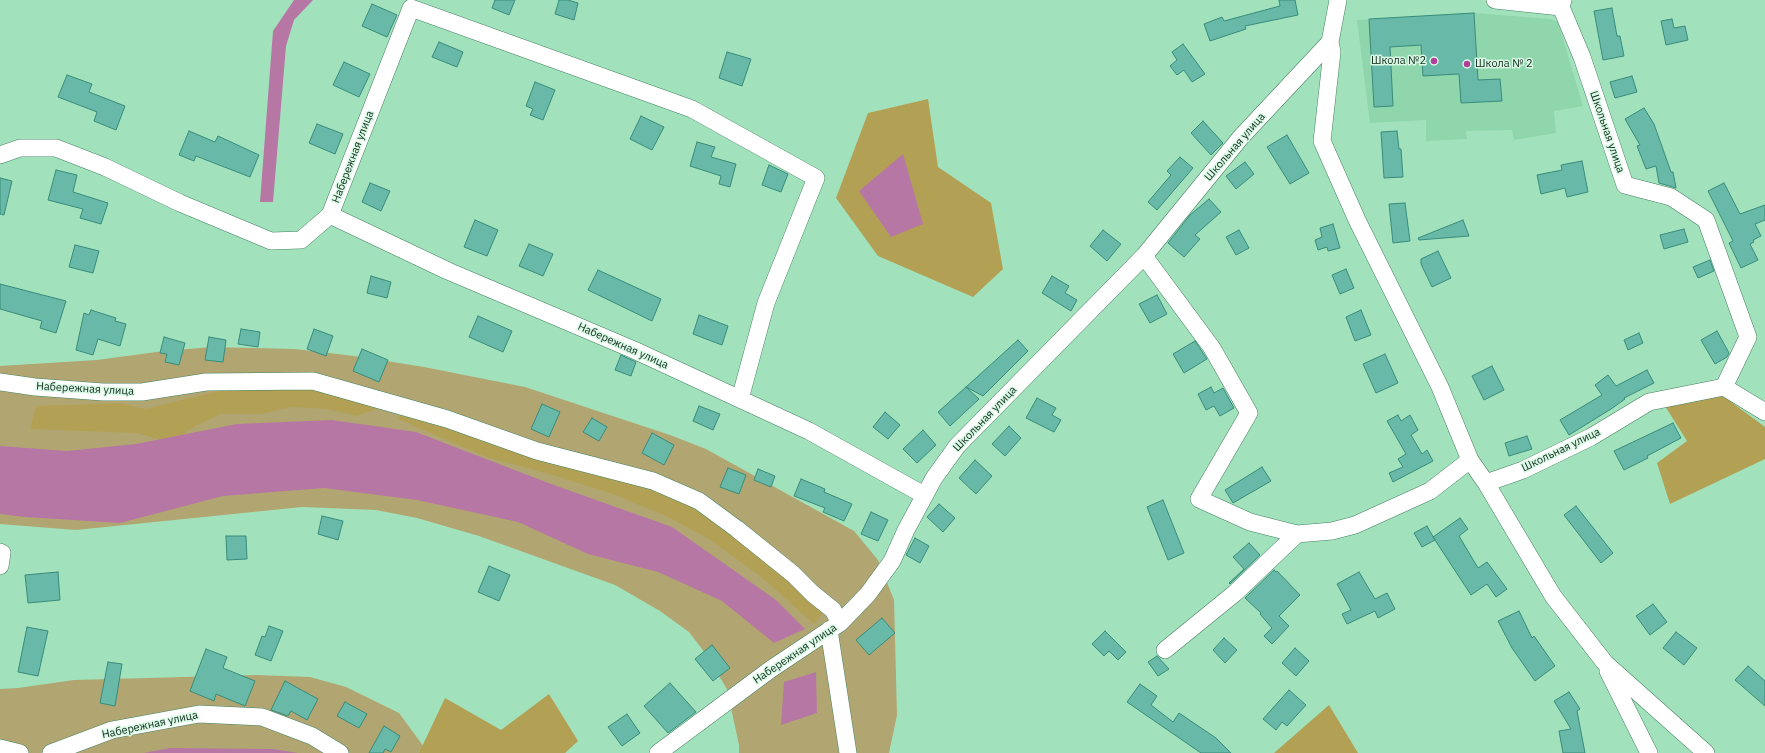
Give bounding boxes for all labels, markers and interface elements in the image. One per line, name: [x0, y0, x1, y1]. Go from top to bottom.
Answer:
place label: Школа №2: [1371, 54, 1426, 68]
marker: Школа №2: [1429, 56, 1439, 66]
place label: Школа № 2: [1475, 57, 1533, 71]
marker: Школа № 2: [1462, 59, 1472, 69]
street label: Школьная улица: [1587, 89, 1627, 175]
street label: Набережная улица: [329, 109, 377, 205]
street label: Школьная улица: [1202, 110, 1268, 184]
street label: Набережная улица: [576, 320, 670, 372]
street label: Набережная улица: [36, 380, 134, 398]
street label: Школьная улица: [950, 384, 1020, 454]
street label: Школьная улица: [1520, 425, 1602, 475]
street label: Набережная улица: [751, 621, 839, 687]
street label: Набережная улица: [101, 708, 199, 742]

